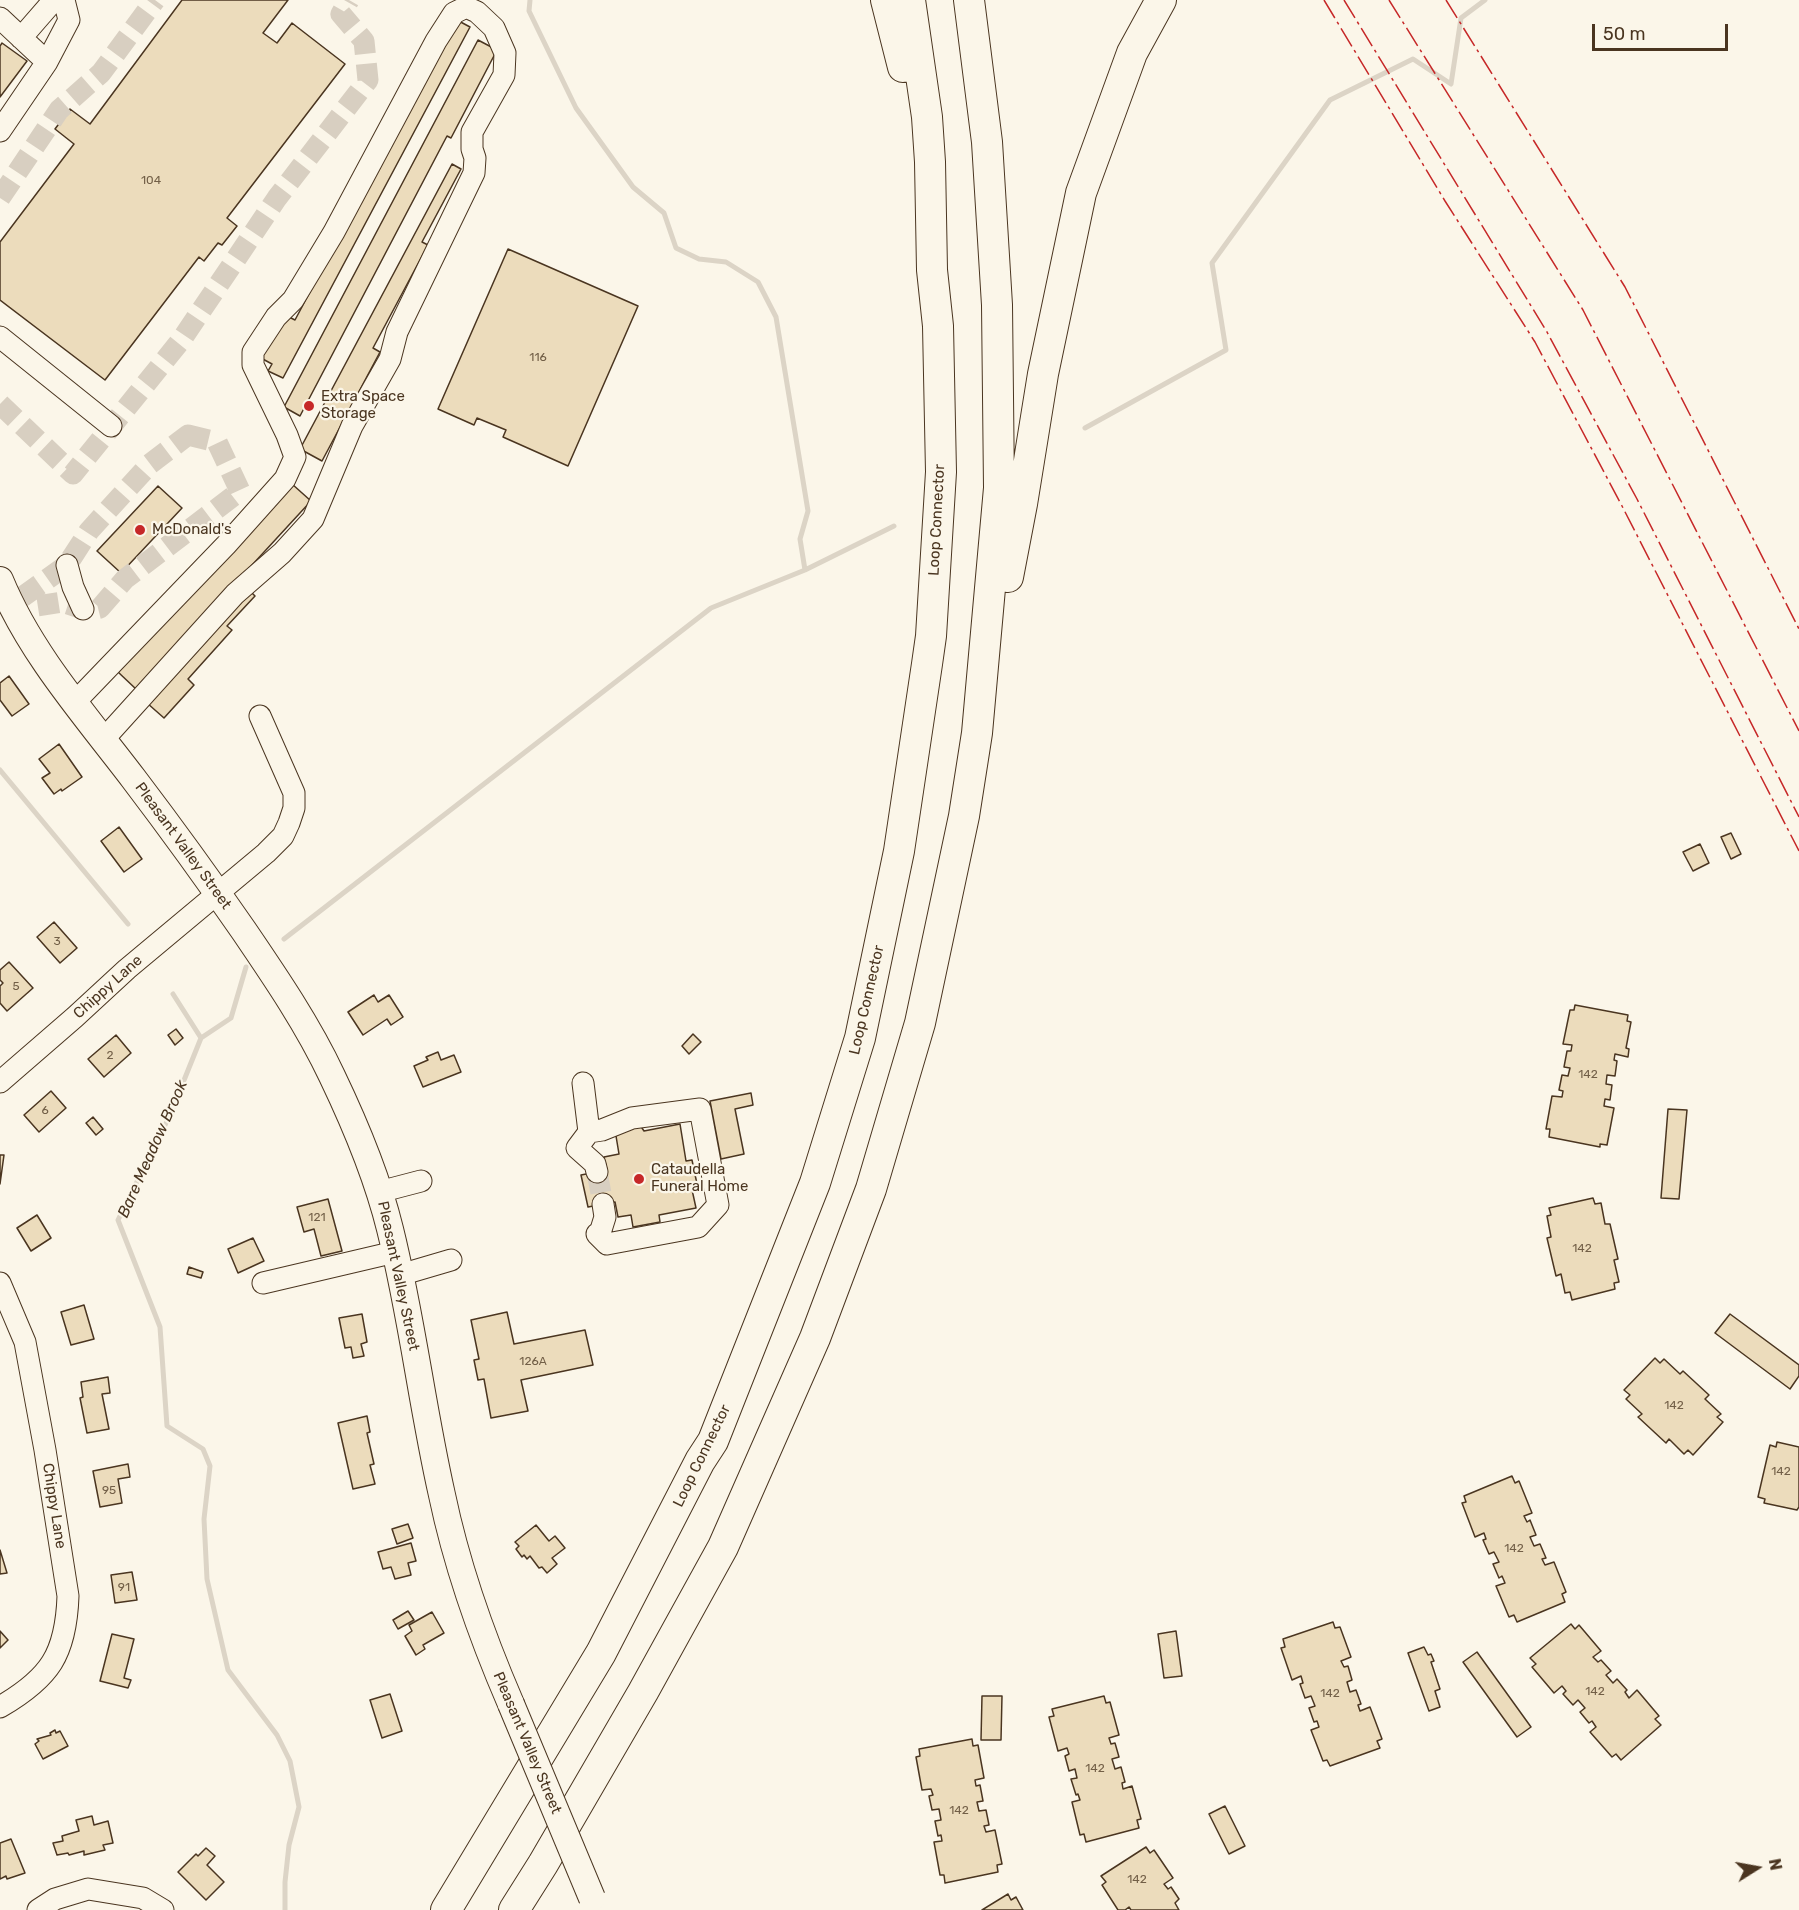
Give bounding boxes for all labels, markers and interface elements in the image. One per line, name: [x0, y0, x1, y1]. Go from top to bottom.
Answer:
scale bar: [1595, 12, 1732, 50]
text: 50 m: [1603, 23, 1646, 45]
house number: 104: [141, 174, 161, 188]
house number: 116: [529, 351, 547, 365]
place label: Extra Space Storage: [321, 388, 405, 423]
marker: Extra Space Storage: [302, 399, 316, 413]
street label: Loop Connector: [925, 464, 949, 576]
place label: McDonald's: [152, 521, 232, 539]
marker: McDonald's: [133, 523, 147, 537]
street label: Pleasant Valley Street: [131, 779, 235, 913]
house number: 3: [53, 935, 61, 949]
street label: Loop Connector: [846, 944, 888, 1056]
street label: Chippy Lane: [70, 951, 146, 1023]
house number: 5: [12, 980, 20, 994]
house number: 2: [106, 1049, 114, 1063]
house number: 142: [1578, 1068, 1598, 1082]
water label: Bare Meadow Brook: [114, 1077, 192, 1221]
house number: 6: [41, 1104, 49, 1118]
place label: Cataudella Funeral Home: [651, 1161, 748, 1196]
marker: Cataudella Funeral Home: [632, 1172, 646, 1186]
street label: Pleasant Valley Street: [373, 1200, 423, 1352]
house number: 121: [308, 1211, 326, 1225]
house number: 142: [1572, 1242, 1592, 1256]
house number: 126A: [519, 1355, 547, 1369]
house number: 142: [1664, 1399, 1684, 1413]
street label: Loop Connector: [669, 1402, 735, 1510]
street label: Chippy Lane: [38, 1462, 70, 1550]
house number: 142: [1771, 1465, 1791, 1479]
house number: 95: [102, 1484, 116, 1498]
house number: 142: [1504, 1542, 1524, 1556]
house number: 91: [118, 1581, 130, 1595]
street label: Pleasant Valley Street: [489, 1669, 565, 1817]
house number: 142: [1585, 1685, 1605, 1699]
house number: 142: [1320, 1687, 1340, 1701]
house number: 142: [1085, 1762, 1105, 1776]
house number: 142: [949, 1804, 969, 1818]
north arrow: [1727, 1838, 1787, 1898]
text: N: [1765, 1857, 1786, 1872]
house number: 142: [1127, 1873, 1147, 1887]

